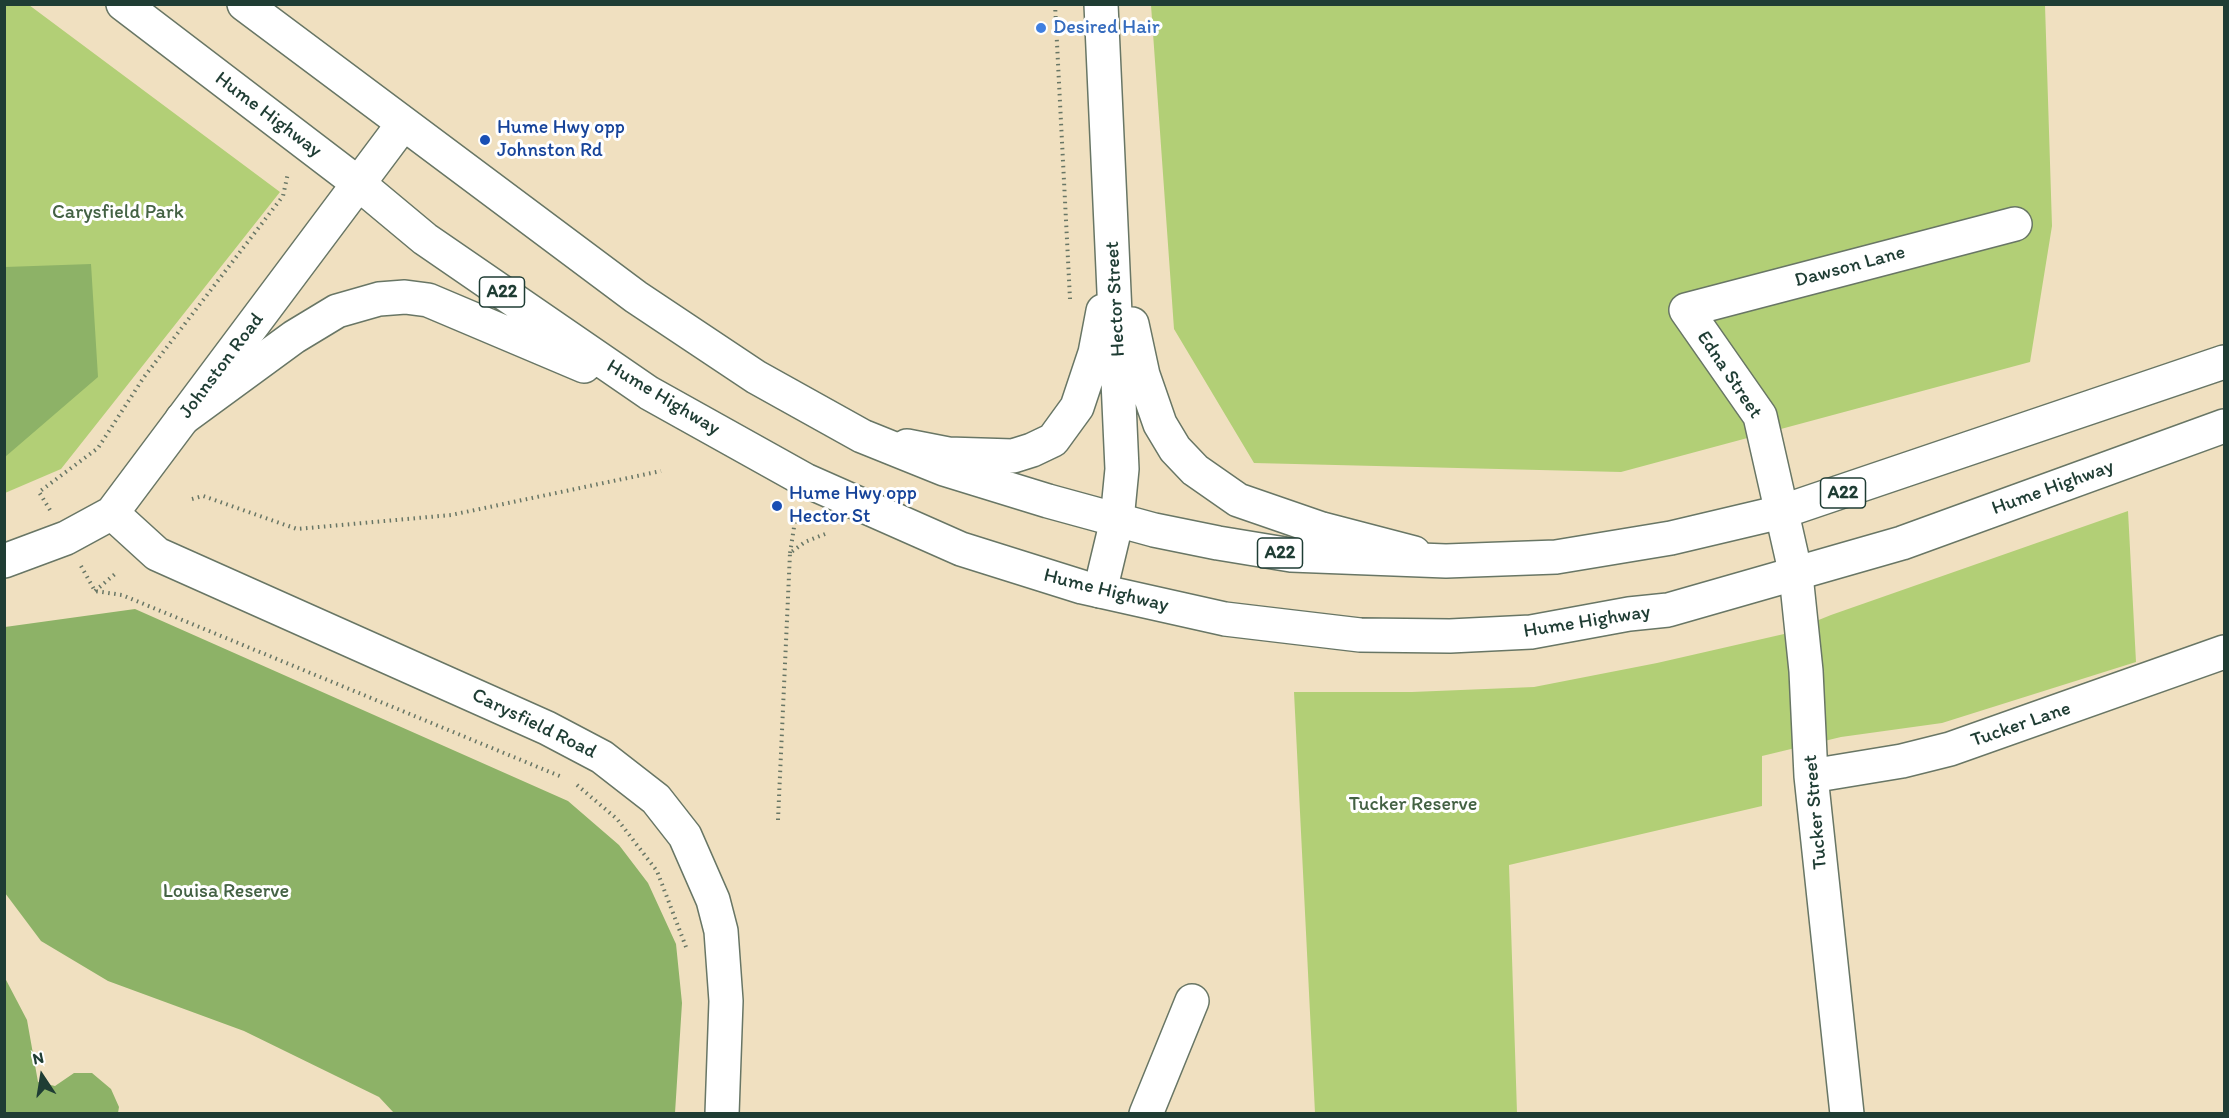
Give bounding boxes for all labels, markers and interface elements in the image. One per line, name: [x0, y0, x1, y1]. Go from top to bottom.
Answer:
place label: Desired Hair: [1053, 16, 1160, 40]
marker: Desired Hair: [1034, 21, 1048, 35]
street label: Hume Highway: [210, 67, 326, 163]
place label: Hume Hwy opp Johnston Rd: [497, 116, 625, 163]
marker: Hume Hwy opp Johnston Rd: [478, 133, 492, 147]
park label: Carysfield Park: [52, 201, 184, 225]
street label: Hector Street: [1101, 241, 1131, 357]
street label: Dawson Lane: [1792, 241, 1908, 293]
road number: A22: [480, 277, 524, 307]
street label: Johnston Road: [175, 308, 269, 424]
street label: Edna Street: [1691, 327, 1767, 423]
street label: Hume Highway: [602, 355, 724, 441]
street label: Hume Highway: [1989, 455, 2117, 521]
road number: A22: [1820, 478, 1866, 508]
place label: Hume Hwy opp Hector St: [789, 482, 917, 529]
marker: Hume Hwy opp Hector St: [770, 499, 784, 513]
road number: A22: [1258, 538, 1302, 568]
street label: Hume Highway: [1041, 564, 1171, 618]
street label: Hume Highway: [1522, 600, 1652, 644]
street label: Carysfield Road: [468, 683, 600, 765]
street label: Tucker Lane: [1968, 697, 2074, 753]
street label: Tucker Street: [1799, 754, 1833, 870]
park label: Tucker Reserve: [1349, 793, 1477, 817]
park label: Louisa Reserve: [163, 880, 289, 904]
north arrow: [12, 1046, 72, 1106]
text: N: [31, 1047, 45, 1068]

